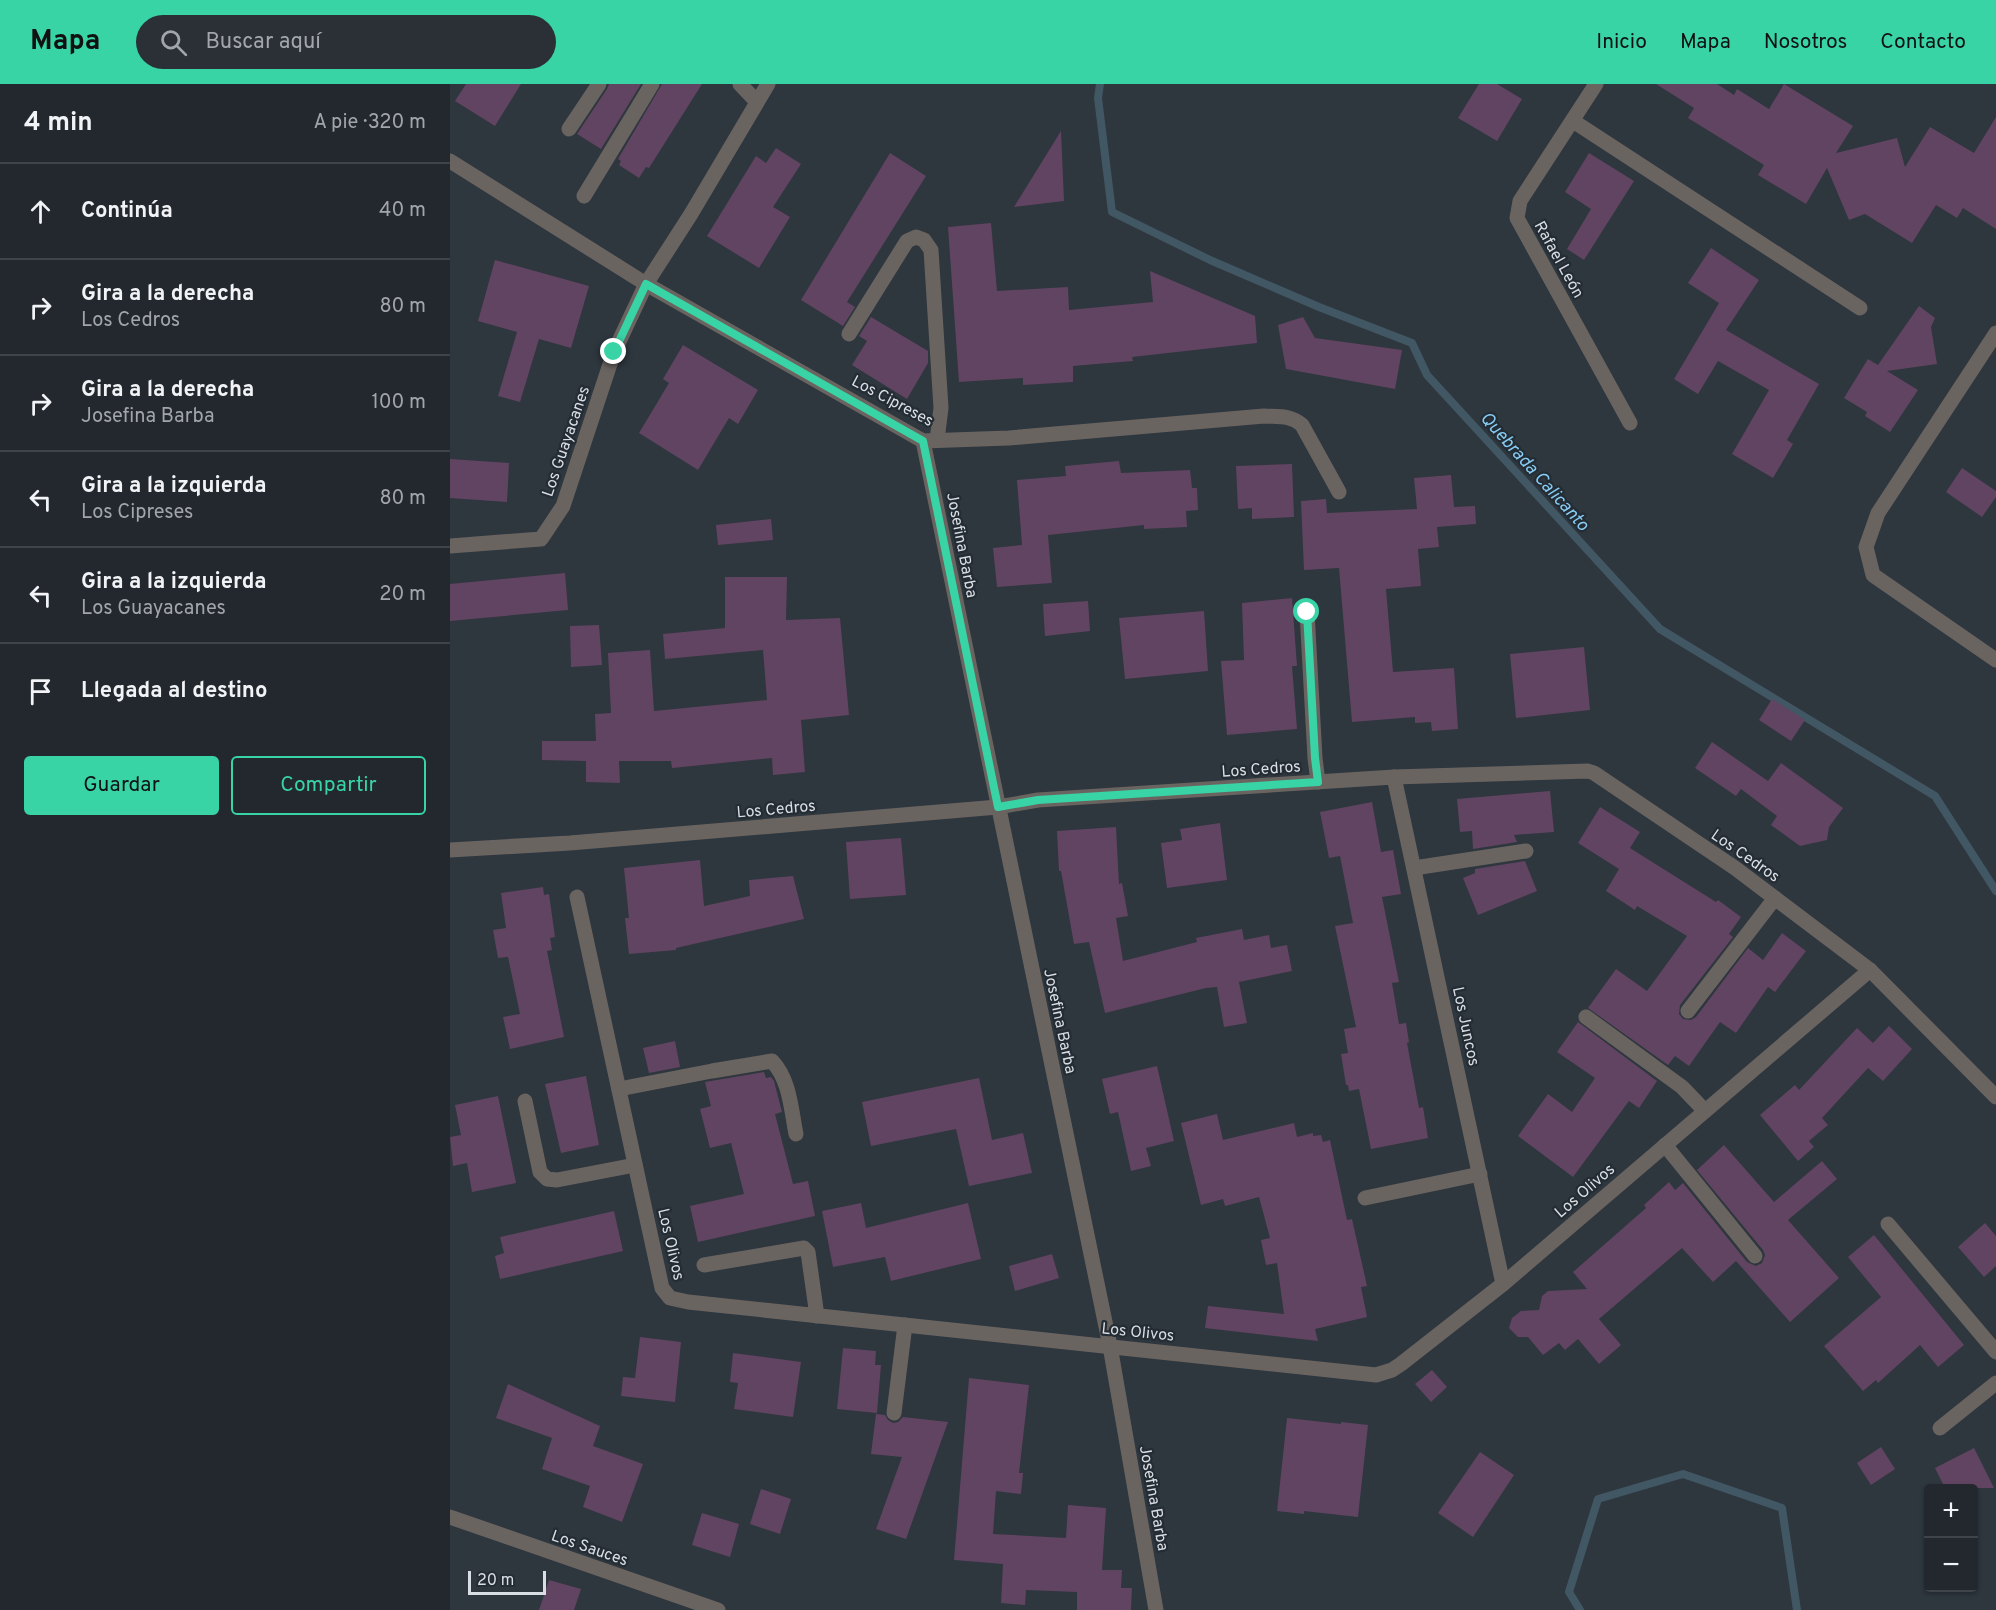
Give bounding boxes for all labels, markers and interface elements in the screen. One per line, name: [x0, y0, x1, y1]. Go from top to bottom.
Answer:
search box: [136, 15, 556, 69]
text: Mapa: [30, 24, 100, 60]
icon: search: [157, 26, 190, 59]
text: Buscar aquí: [205, 29, 321, 56]
text: Inicio: [1596, 29, 1647, 56]
text: Mapa: [1680, 29, 1731, 56]
text: Nosotros: [1764, 29, 1847, 56]
text: Contacto: [1880, 29, 1966, 56]
text: 4 min: [24, 107, 93, 140]
text: A pie · 320 m: [314, 110, 426, 136]
icon: ahead: [24, 195, 57, 228]
text: Continúa: [81, 198, 173, 225]
text: 40 m: [379, 198, 426, 224]
street label: Rafael León: [1529, 218, 1588, 302]
text: Gira a la derecha: [81, 281, 254, 308]
icon: right: [24, 291, 57, 324]
text: 80 m: [380, 294, 426, 320]
text: Los Cedros: [81, 308, 180, 334]
route end: [600, 338, 626, 364]
street label: Los Cipreses: [848, 372, 936, 432]
text: Gira a la derecha: [81, 377, 254, 404]
street label: Los Guayacanes: [539, 384, 595, 500]
icon: right: [24, 387, 57, 420]
text: 100 m: [371, 390, 426, 416]
text: Josefina Barba: [81, 404, 215, 430]
water label: Quebrada Calicanto: [1474, 408, 1594, 537]
text: Gira a la izquierda: [81, 473, 267, 500]
icon: left: [24, 483, 57, 516]
text: 80 m: [380, 486, 426, 512]
street label: Josefina Barba: [941, 491, 981, 600]
text: Los Cipreses: [81, 500, 193, 526]
text: Gira a la izquierda: [81, 569, 267, 596]
icon: left: [24, 579, 57, 612]
text: 20 m: [379, 582, 426, 608]
text: Los Guayacanes: [81, 596, 226, 622]
route start: [1293, 598, 1319, 624]
icon: arrive: [24, 675, 57, 708]
text: Llegada al destino: [81, 678, 267, 705]
button: Guardar: [24, 756, 219, 815]
button: Compartir: [231, 756, 426, 815]
street label: Los Cedros: [1221, 757, 1301, 783]
street label: Los Cedros: [736, 797, 817, 823]
street label: Los Cedros: [1707, 826, 1783, 888]
street label: Josefina Barba: [1038, 967, 1080, 1076]
street label: Los Juncos: [1447, 985, 1483, 1068]
street label: Los Olivos: [1551, 1160, 1620, 1223]
street label: Los Olivos: [652, 1206, 688, 1282]
street label: Los Olivos: [1100, 1319, 1175, 1347]
street label: Josefina Barba: [1134, 1444, 1172, 1553]
map controls: [1924, 1484, 1978, 1592]
button: +: [1924, 1484, 1978, 1538]
street label: Los Sauces: [548, 1526, 630, 1571]
button: −: [1924, 1538, 1978, 1592]
scale bar: [468, 1568, 546, 1596]
text: 20 m: [477, 1571, 514, 1591]

